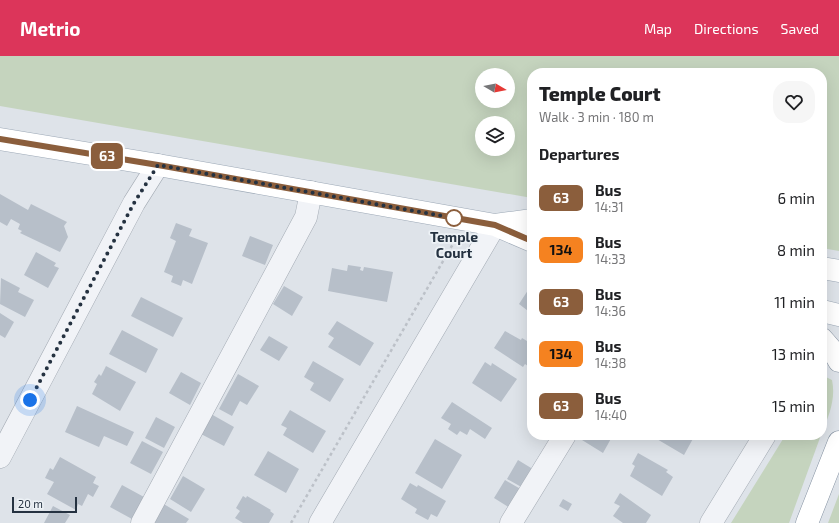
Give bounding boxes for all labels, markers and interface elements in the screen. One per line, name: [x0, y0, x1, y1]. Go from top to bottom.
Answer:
text: Metrio: [20, 17, 80, 40]
text: Map: [644, 20, 672, 37]
text: Directions: [694, 20, 759, 37]
text: Saved: [781, 20, 819, 37]
north arrow: [475, 68, 515, 108]
map controls: [475, 68, 515, 156]
button: heart: [773, 81, 815, 123]
text: Temple Court: [539, 82, 661, 105]
text: Walk · 3 min · 180 m: [539, 109, 654, 125]
button: layers: [475, 116, 515, 156]
line badge: 63: [89, 143, 125, 169]
text: Departures: [539, 145, 619, 163]
text: 63: [99, 147, 115, 164]
text: Bus: [595, 181, 621, 199]
text: 63: [553, 189, 569, 206]
text: 6 min: [777, 189, 815, 207]
text: 14:31: [595, 199, 624, 215]
marker: Temple Court: [445, 209, 463, 227]
place label: Temple Court: [430, 228, 478, 261]
text: Bus: [595, 233, 621, 251]
text: 134: [550, 241, 572, 258]
text: 8 min: [777, 241, 815, 259]
text: 14:33: [595, 251, 626, 267]
text: Bus: [595, 285, 621, 303]
text: 63: [553, 293, 569, 310]
text: 11 min: [774, 293, 815, 311]
text: 14:36: [595, 303, 626, 319]
text: Bus: [595, 337, 621, 355]
text: 134: [550, 345, 572, 362]
text: 13 min: [772, 345, 815, 363]
text: 14:38: [595, 355, 626, 371]
text: Bus: [595, 389, 621, 407]
your location: [20, 390, 40, 410]
text: 63: [553, 397, 569, 414]
text: 15 min: [772, 397, 815, 415]
text: 14:40: [595, 407, 627, 423]
scale bar: [12, 495, 77, 514]
text: 20 m: [18, 497, 43, 510]

